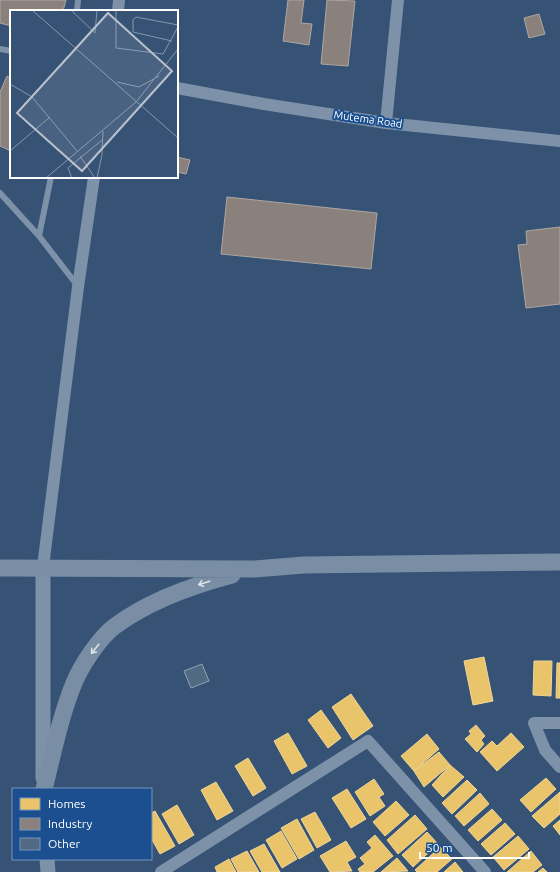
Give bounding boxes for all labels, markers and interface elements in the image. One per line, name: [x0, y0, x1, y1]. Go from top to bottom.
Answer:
inset map: [10, 10, 178, 178]
street label: Mutema Road: [333, 108, 403, 130]
one-way arrow: [197, 580, 210, 587]
one-way arrow: [90, 644, 99, 655]
legend: [12, 788, 152, 860]
text: Homes: [48, 797, 86, 810]
text: Industry: [48, 817, 93, 830]
scale bar: [420, 834, 529, 860]
text: Other: [48, 837, 81, 850]
text: 50 m: [426, 841, 453, 854]

